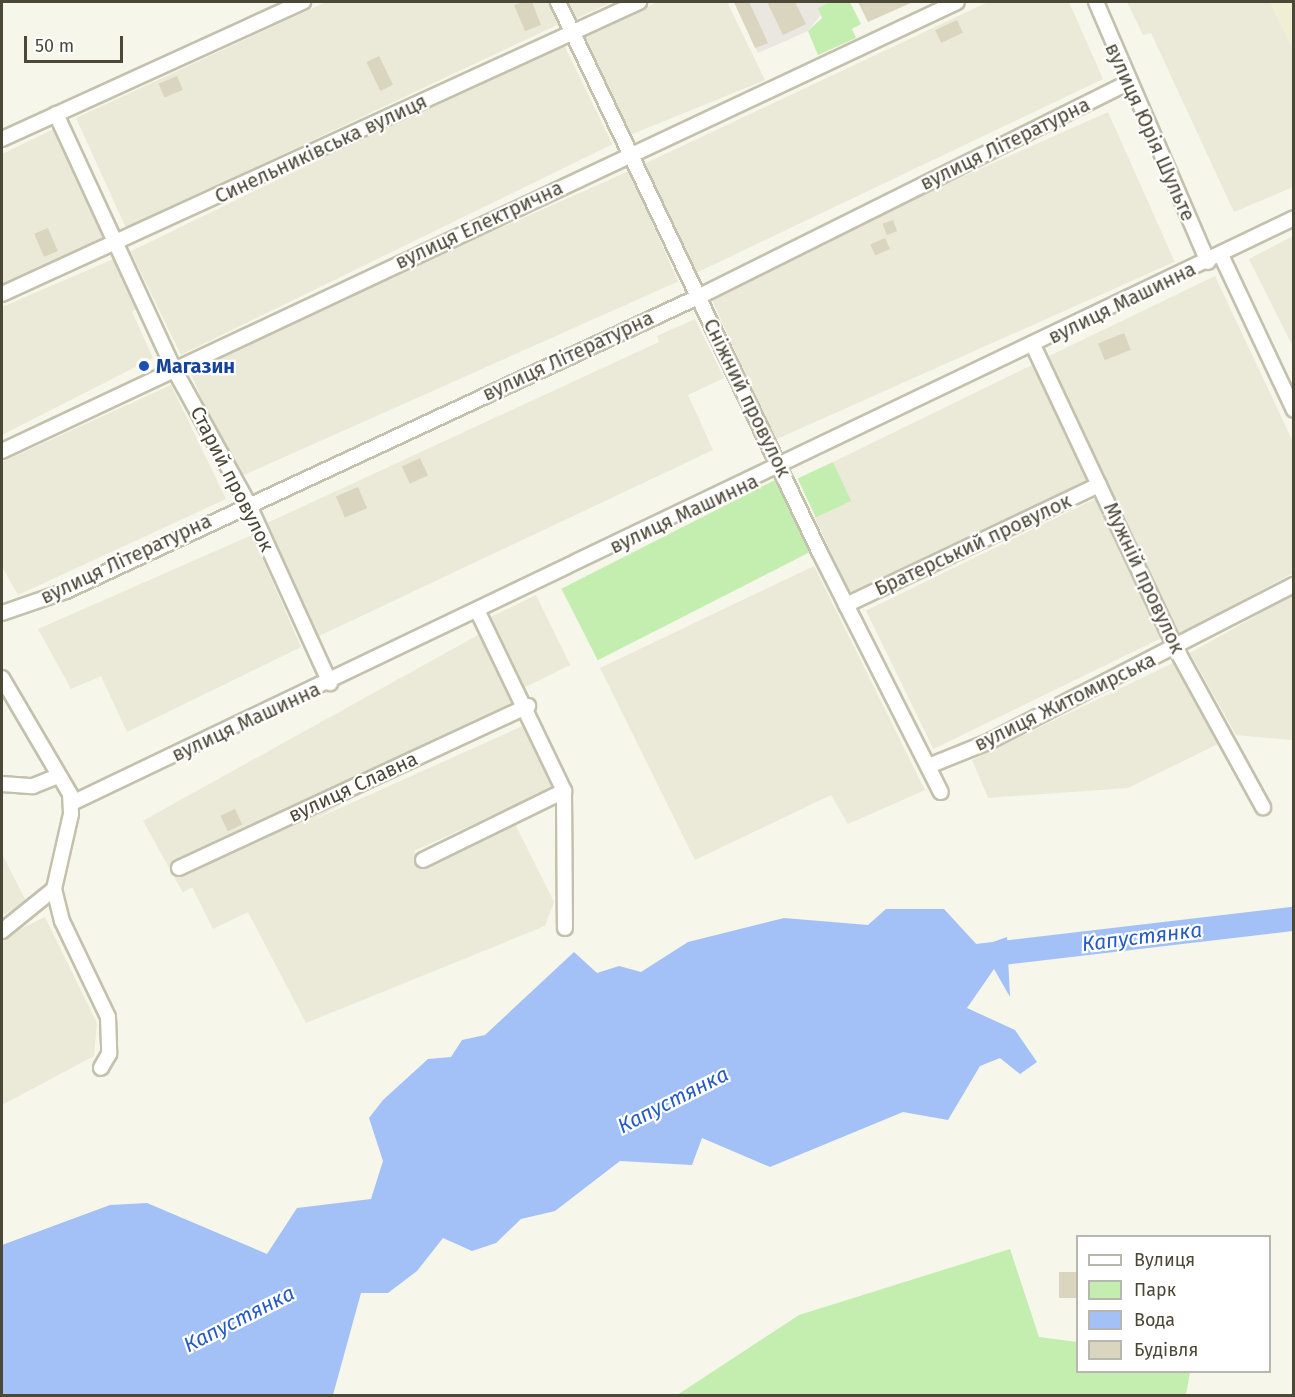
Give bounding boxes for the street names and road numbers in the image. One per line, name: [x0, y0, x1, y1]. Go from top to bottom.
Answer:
street label: вулиця Юрія Шульте: [1100, 39, 1200, 225]
street label: Синельниківська вулиця: [211, 89, 431, 209]
street label: вулиця Літературна: [916, 92, 1094, 196]
street label: вулиця Електрична: [391, 176, 567, 274]
street label: вулиця Машинна: [1044, 257, 1200, 349]
street label: вулиця Літературна: [479, 306, 657, 406]
street label: Сніжний провулок: [698, 315, 796, 481]
street label: Старий провулок: [185, 402, 279, 556]
street label: вулиця Машинна: [606, 469, 762, 559]
street label: Братерський провулок: [871, 489, 1075, 601]
street label: Мужній провулок: [1098, 499, 1190, 657]
street label: вулиця Літературна: [37, 509, 215, 609]
street label: вулиця Житомирська: [970, 648, 1160, 756]
street label: вулиця Машинна: [168, 677, 324, 767]
street label: вулиця Славна: [285, 747, 421, 827]

